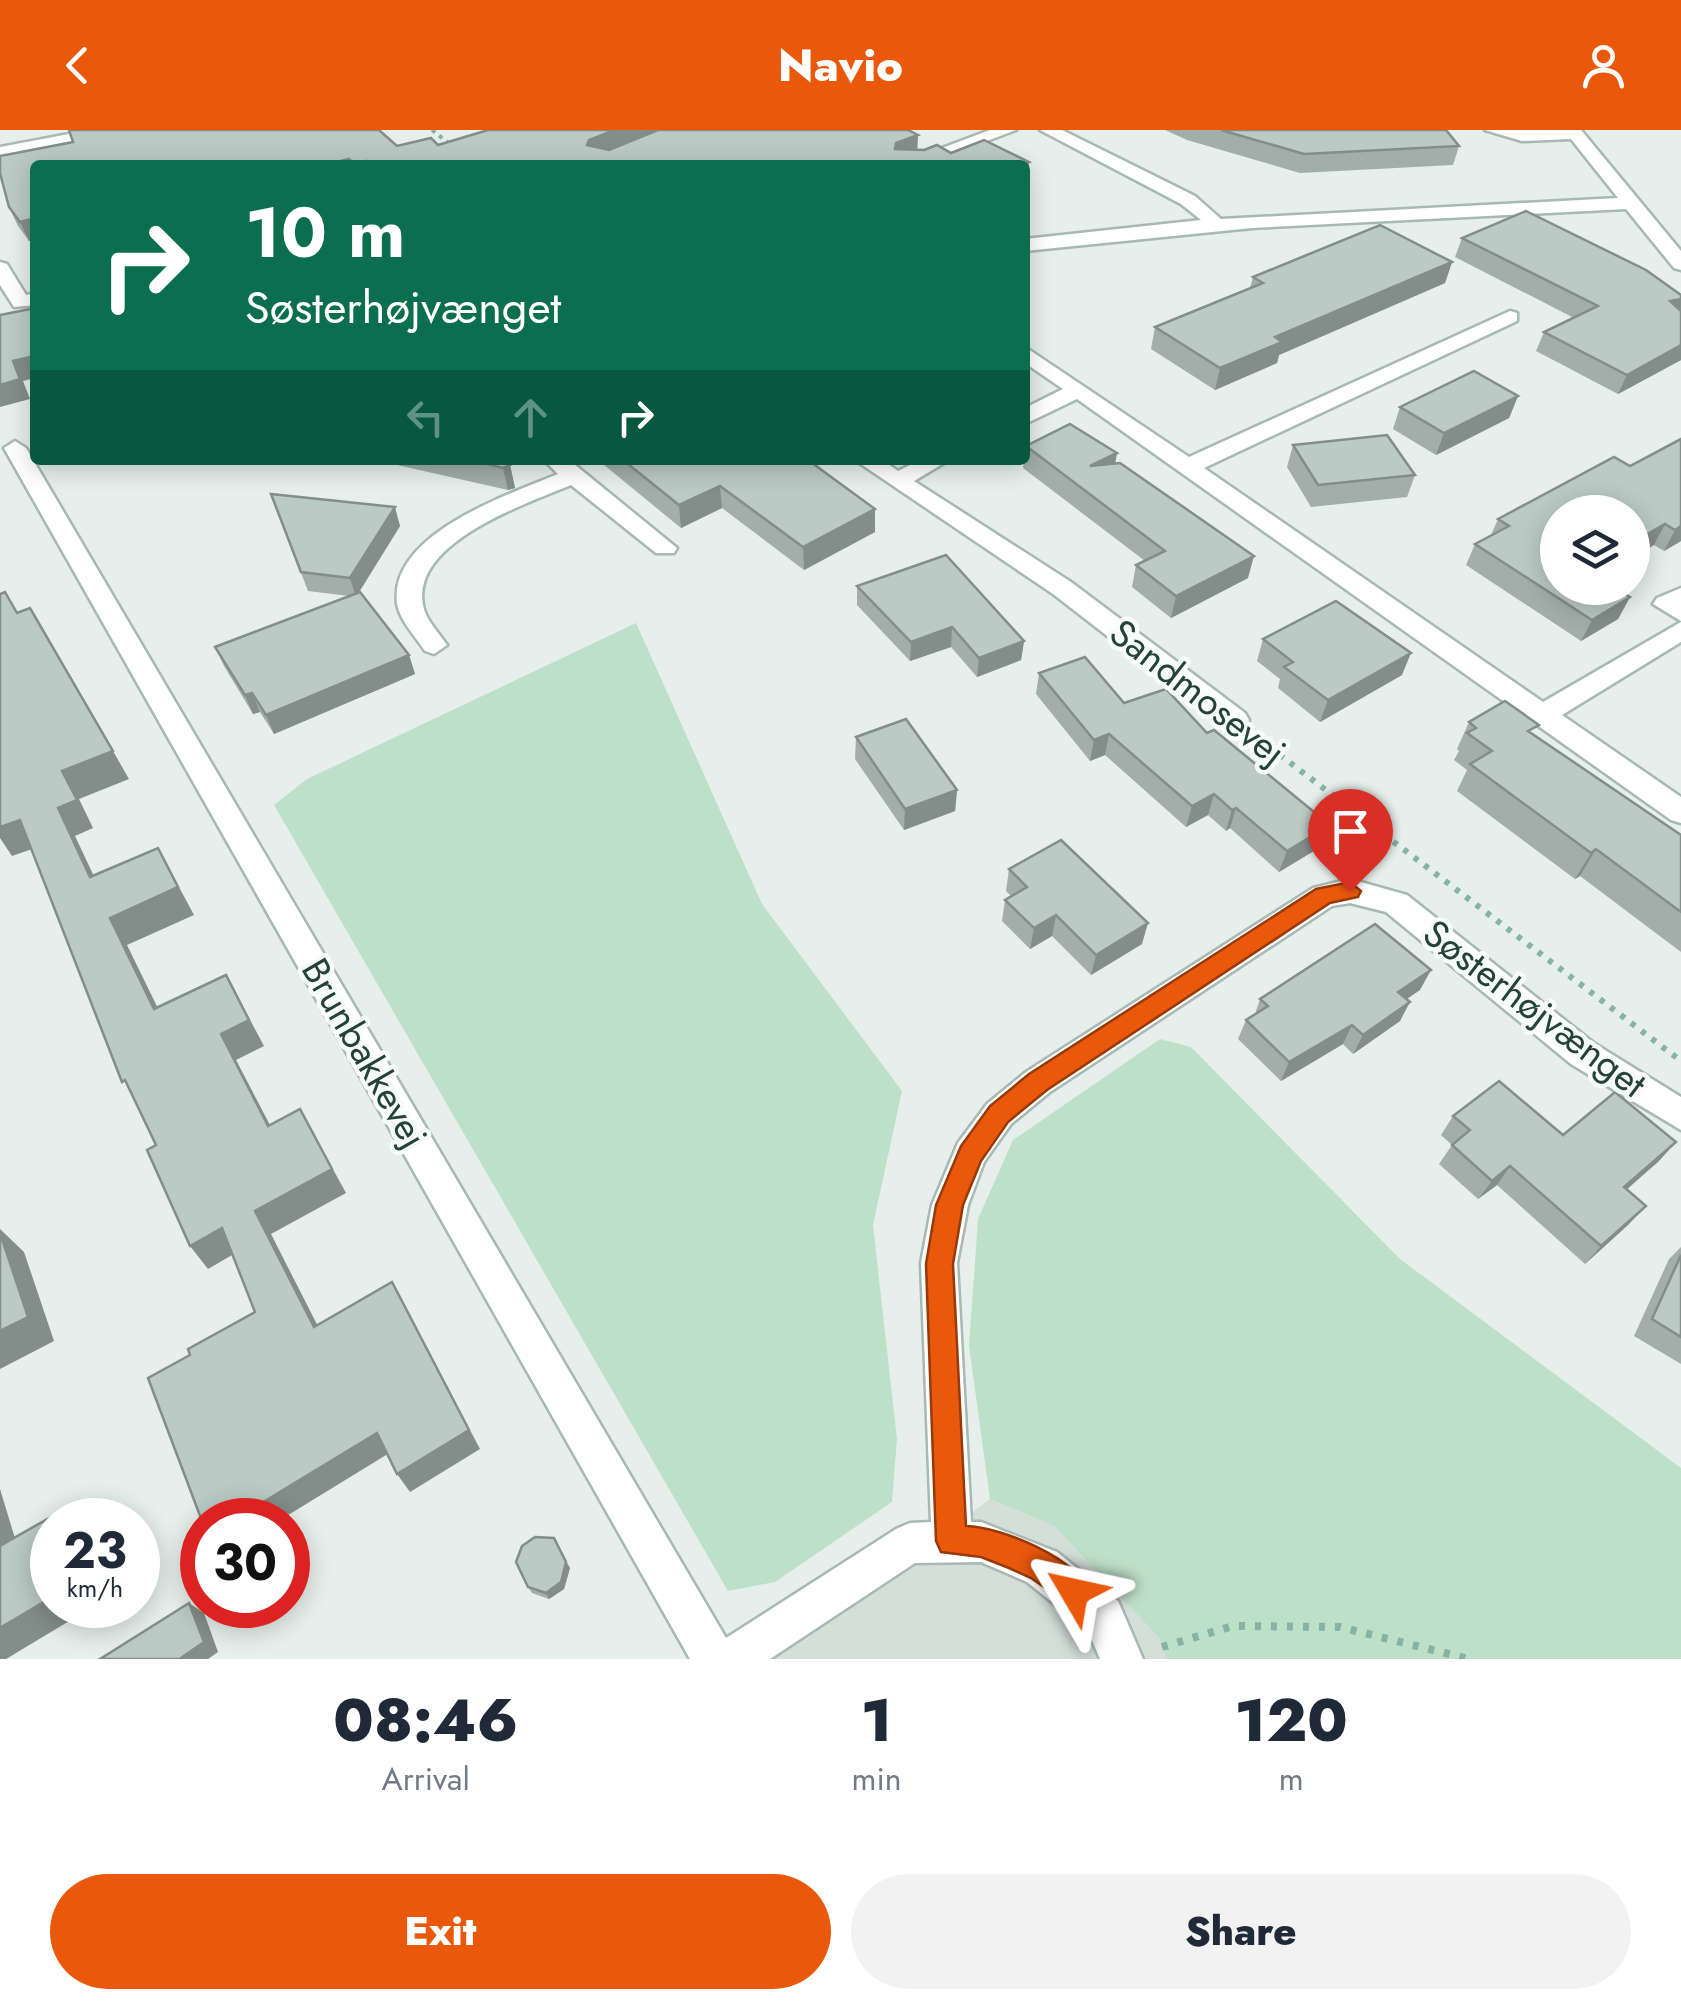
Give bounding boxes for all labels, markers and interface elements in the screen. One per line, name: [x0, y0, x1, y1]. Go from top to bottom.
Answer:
text: Navio: [778, 33, 903, 98]
icon: back: [50, 38, 105, 93]
icon: person: [1576, 38, 1631, 93]
text: 10 m: [245, 182, 405, 283]
icon: right: [80, 200, 210, 330]
text: Søsterhøjvænget: [245, 275, 561, 340]
icon: left: [398, 390, 453, 445]
icon: ahead: [503, 390, 558, 445]
icon: right: [608, 390, 663, 445]
map controls: [1540, 495, 1650, 605]
button: layers: [1540, 495, 1650, 605]
street label: Sandmosevej: [1098, 605, 1298, 779]
pin: [1308, 789, 1393, 892]
icon: arrive: [1323, 804, 1378, 859]
street label: Søsterhøjvænget: [1412, 906, 1658, 1110]
street label: Brunbakkevej: [288, 948, 442, 1158]
speed limit sign: 30: [180, 1498, 310, 1628]
text: 23: [63, 1514, 127, 1587]
position arrow: [1022, 1540, 1126, 1644]
text: km/h: [67, 1570, 123, 1606]
text: 08:46: [333, 1677, 518, 1764]
text: 1: [861, 1677, 892, 1764]
text: 120: [1235, 1677, 1348, 1764]
text: Arrival: [382, 1756, 470, 1802]
text: min: [851, 1756, 902, 1802]
text: m: [1279, 1756, 1304, 1802]
button: Exit: [50, 1874, 831, 1989]
button: Share: [851, 1874, 1631, 1989]

